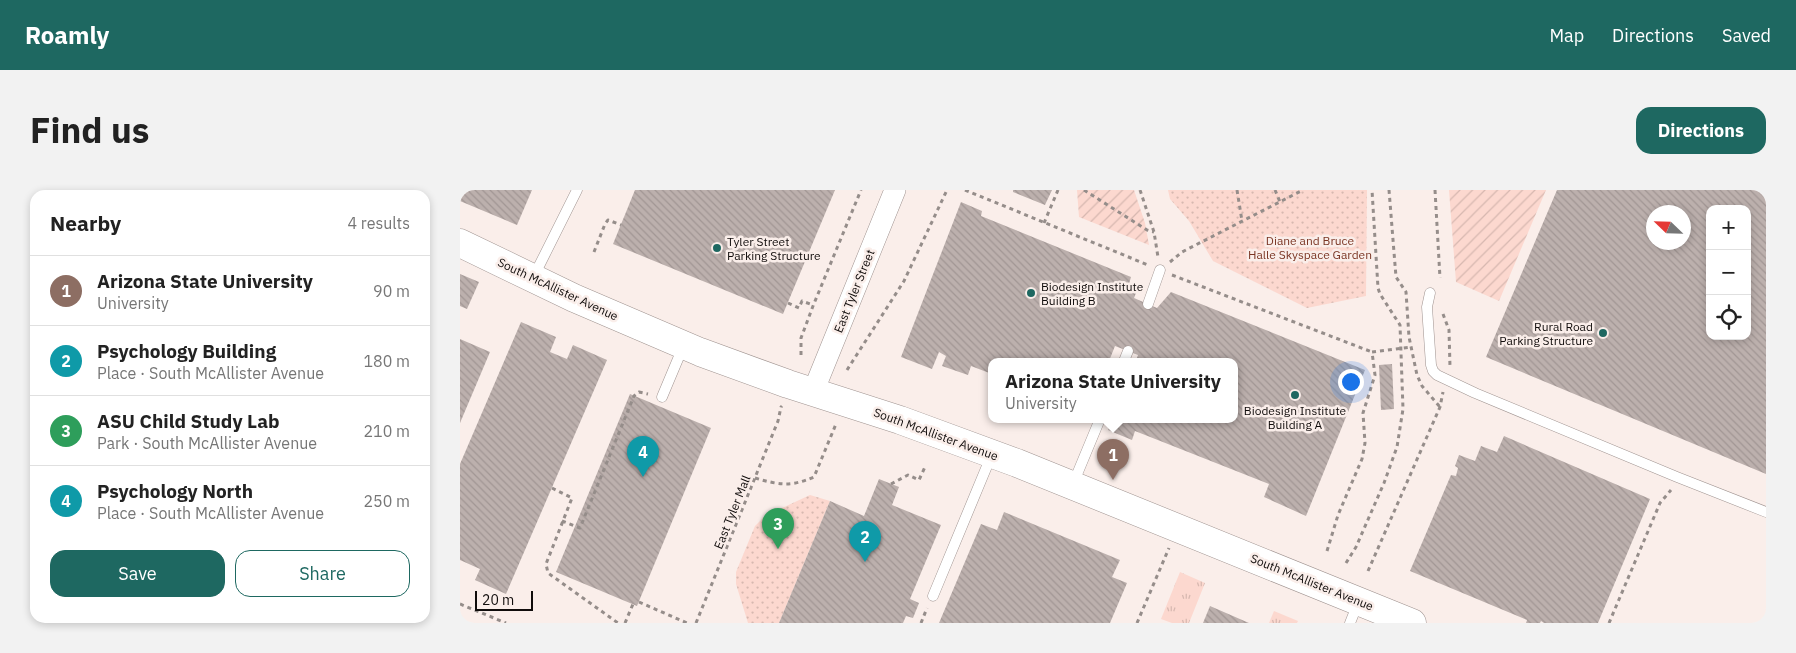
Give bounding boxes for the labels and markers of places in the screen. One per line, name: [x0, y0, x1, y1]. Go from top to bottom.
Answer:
place label: Tyler Street Parking Structure: [727, 234, 821, 263]
marker: Tyler Street Parking Structure: [711, 242, 723, 254]
place label: Biodesign Institute Building B: [1041, 279, 1144, 308]
marker: Biodesign Institute Building B: [1025, 287, 1037, 299]
place label: Rural Road Parking Structure: [1499, 319, 1593, 348]
marker: Rural Road Parking Structure: [1597, 327, 1609, 339]
marker: Biodesign Institute Building A: [1289, 389, 1301, 401]
place label: Biodesign Institute Building A: [1244, 403, 1347, 432]
pin: 4: [627, 436, 659, 477]
pin: 1: [1097, 439, 1129, 480]
pin: 3: [762, 508, 794, 549]
pin: 2: [849, 521, 881, 562]

